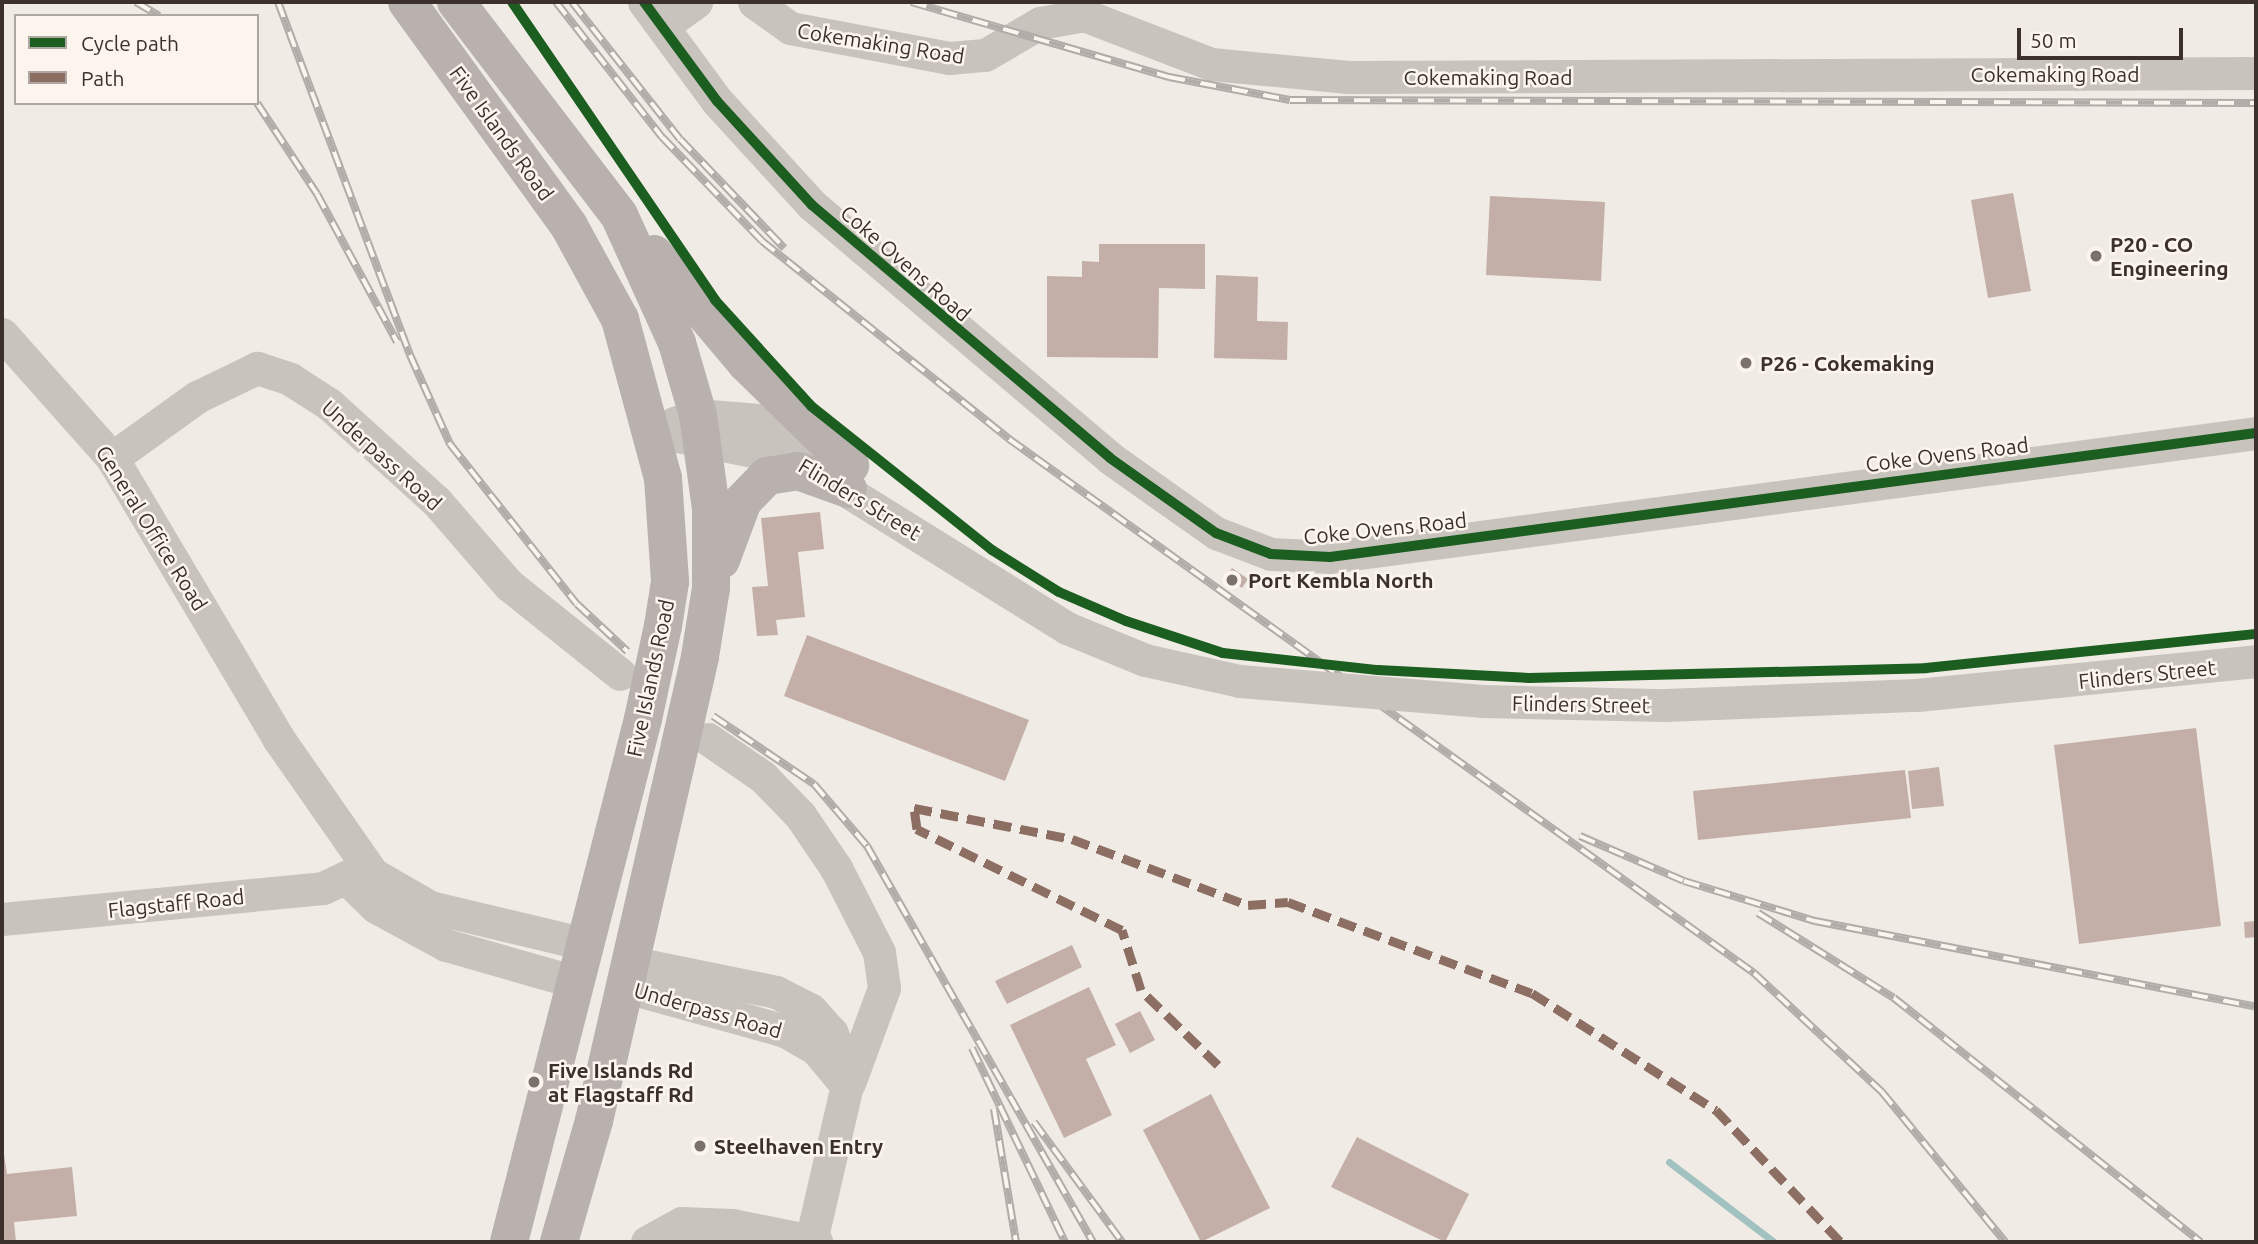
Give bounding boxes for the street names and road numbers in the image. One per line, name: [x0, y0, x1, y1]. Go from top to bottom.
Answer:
street label: Cokemaking Road: [796, 17, 966, 69]
street label: Five Islands Road: [445, 61, 559, 205]
street label: Cokemaking Road: [1971, 61, 2139, 87]
street label: Cokemaking Road: [1404, 64, 1572, 90]
street label: Coke Ovens Road: [836, 200, 976, 326]
street label: Underpass Road: [317, 395, 447, 515]
street label: Coke Ovens Road: [1864, 431, 2030, 477]
street label: General Office Road: [91, 441, 213, 615]
street label: Flinders Street: [794, 453, 926, 545]
street label: Coke Ovens Road: [1302, 507, 1468, 549]
street label: Five Islands Road: [621, 597, 679, 759]
street label: Flinders Street: [2077, 654, 2217, 694]
street label: Flinders Street: [1512, 690, 1650, 718]
street label: Flagstaff Road: [107, 883, 245, 923]
street label: Underpass Road: [631, 977, 785, 1043]

